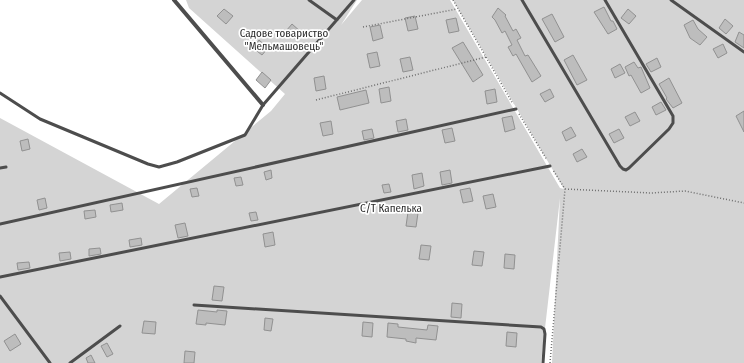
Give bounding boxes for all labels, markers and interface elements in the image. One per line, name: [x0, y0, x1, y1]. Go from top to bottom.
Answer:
park label: Садове товариство "Мельмашовець": [240, 27, 329, 53]
park label: С/Т Капелька: [360, 202, 422, 215]

